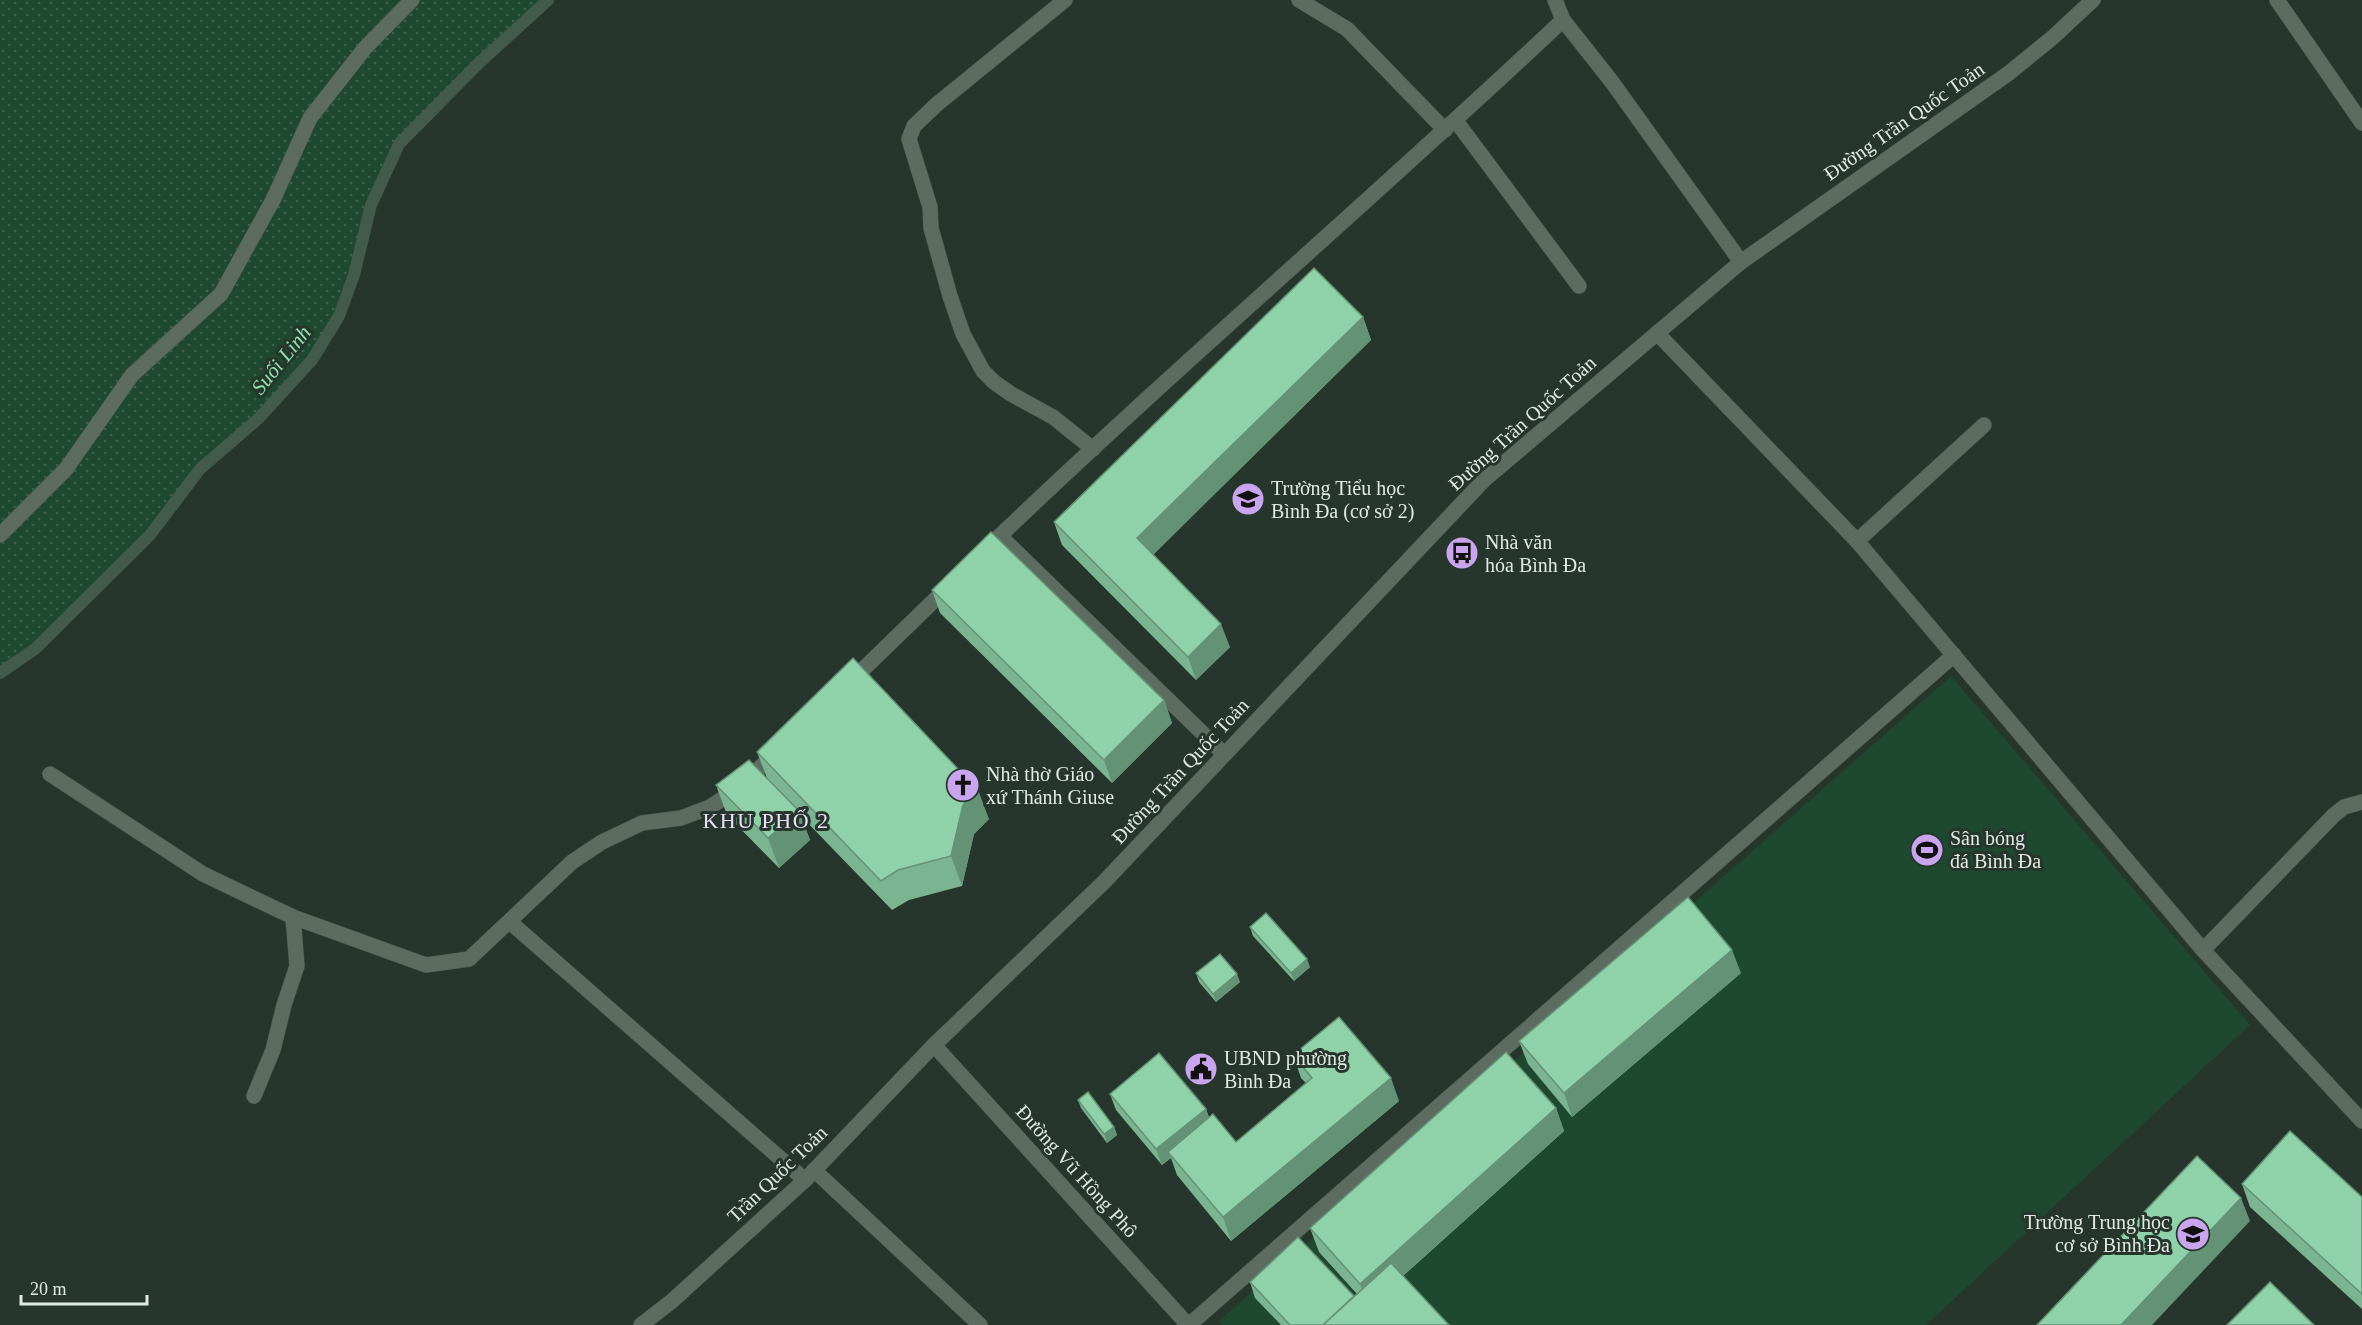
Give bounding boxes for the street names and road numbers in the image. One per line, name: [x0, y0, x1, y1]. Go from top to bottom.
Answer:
street label: Đường Trần Quốc Toản: [1820, 57, 1989, 185]
street label: Đường Trần Quốc Toản: [1444, 351, 1601, 496]
street label: Đường Trần Quốc Toản: [1107, 694, 1254, 849]
street label: Đường Vũ Hồng Phô: [1011, 1100, 1142, 1242]
street label: Trần Quốc Toản: [723, 1121, 831, 1227]

